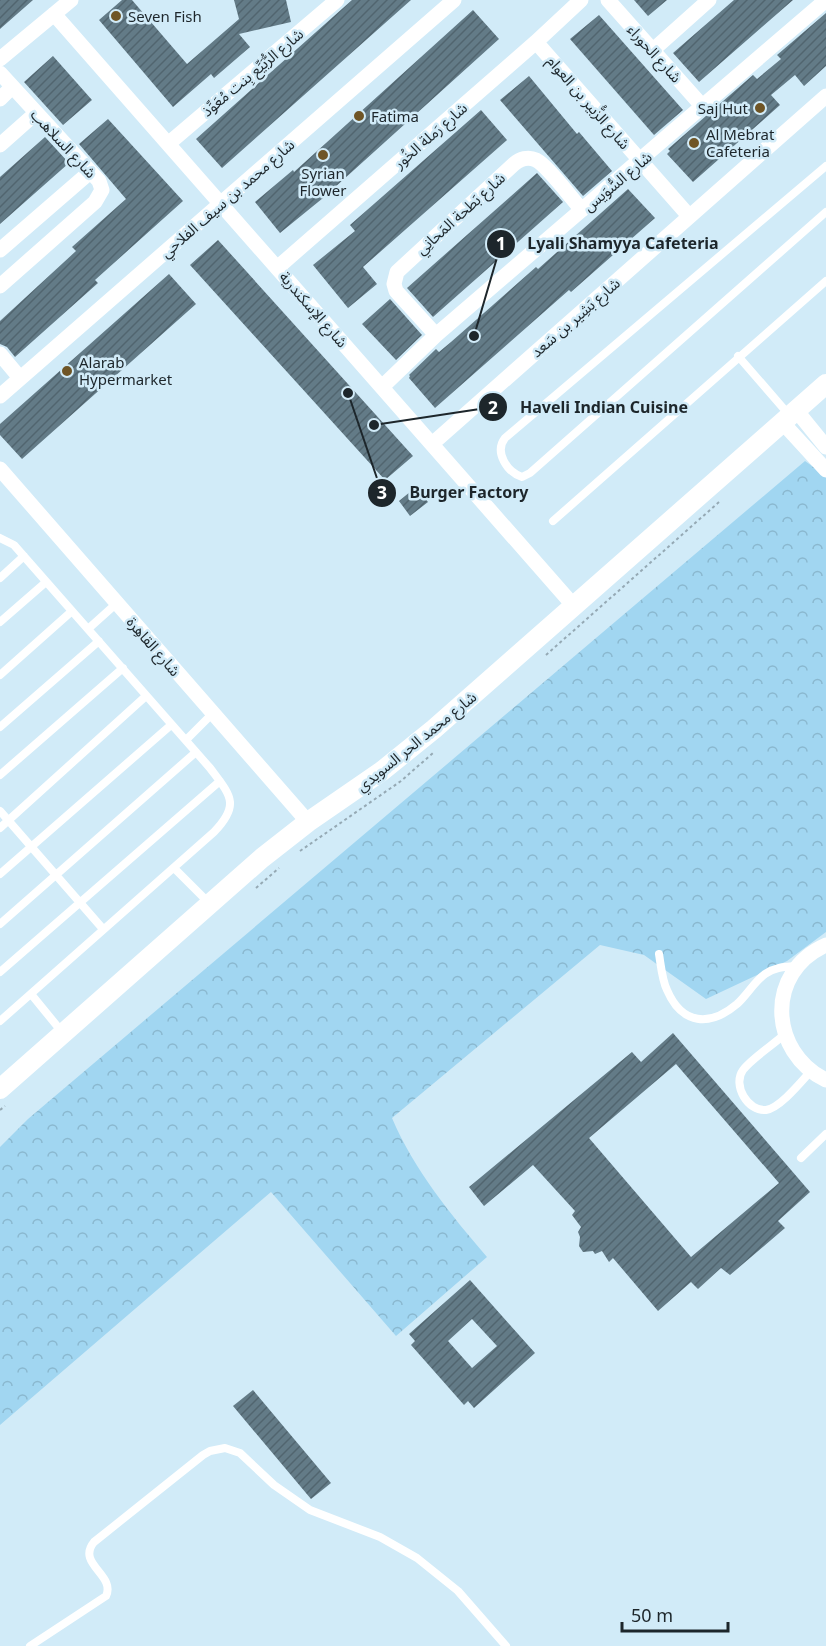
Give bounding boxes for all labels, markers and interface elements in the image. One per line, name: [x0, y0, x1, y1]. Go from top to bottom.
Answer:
place label: Seven Fish: [128, 6, 202, 26]
marker: Seven Fish: [109, 9, 123, 23]
street label: شارع الحوراء: [621, 20, 687, 89]
street label: شارع الرُّبَيِّع بِنت مُعَوِّذ: [197, 23, 309, 123]
street label: شارع الزُّبير بن العوام: [541, 50, 636, 155]
street label: شارع رَملة الخُور: [388, 97, 473, 175]
place label: Saj Hut: [698, 98, 749, 118]
marker: Saj Hut: [753, 101, 767, 115]
street label: شارع السلاهب: [25, 104, 101, 184]
place label: Fatima: [371, 106, 419, 126]
marker: Fatima: [352, 109, 366, 123]
place label: Al Mebrat Cafeteria: [706, 124, 775, 161]
street label: شارع محمد بن سيف الفلاحي: [156, 134, 300, 264]
marker: Al Mebrat Cafeteria: [687, 136, 701, 150]
street label: شارع السُّوَيس: [578, 146, 658, 218]
marker: Syrian Flower: [316, 148, 330, 162]
place label: Syrian Flower: [300, 163, 346, 200]
street label: شارع بَطحة المَحانِي: [411, 167, 511, 261]
callout: Lyali Shamyya Cafeteria: [486, 227, 731, 261]
text: 1: [496, 231, 506, 255]
text: Lyali Shamyya Cafeteria: [527, 232, 719, 254]
street label: شارع الإسكندرية: [273, 267, 353, 353]
street label: شارع بَشِير بن سَعد: [526, 273, 626, 363]
place label: Alarab Hypermarket: [79, 352, 173, 389]
marker: Alarab Hypermarket: [60, 364, 74, 378]
callout: Haveli Indian Cuisine: [478, 390, 700, 424]
text: 2: [488, 395, 498, 419]
text: Haveli Indian Cuisine: [520, 396, 688, 418]
callout: Burger Factory: [367, 476, 540, 510]
text: 3: [377, 480, 387, 504]
text: Burger Factory: [410, 481, 529, 503]
street label: شارع القاهِرة: [120, 612, 185, 682]
street label: شارع محمد الحر السويدي: [352, 686, 482, 798]
scale bar: [622, 1595, 728, 1633]
text: 50 m: [631, 1603, 673, 1627]

